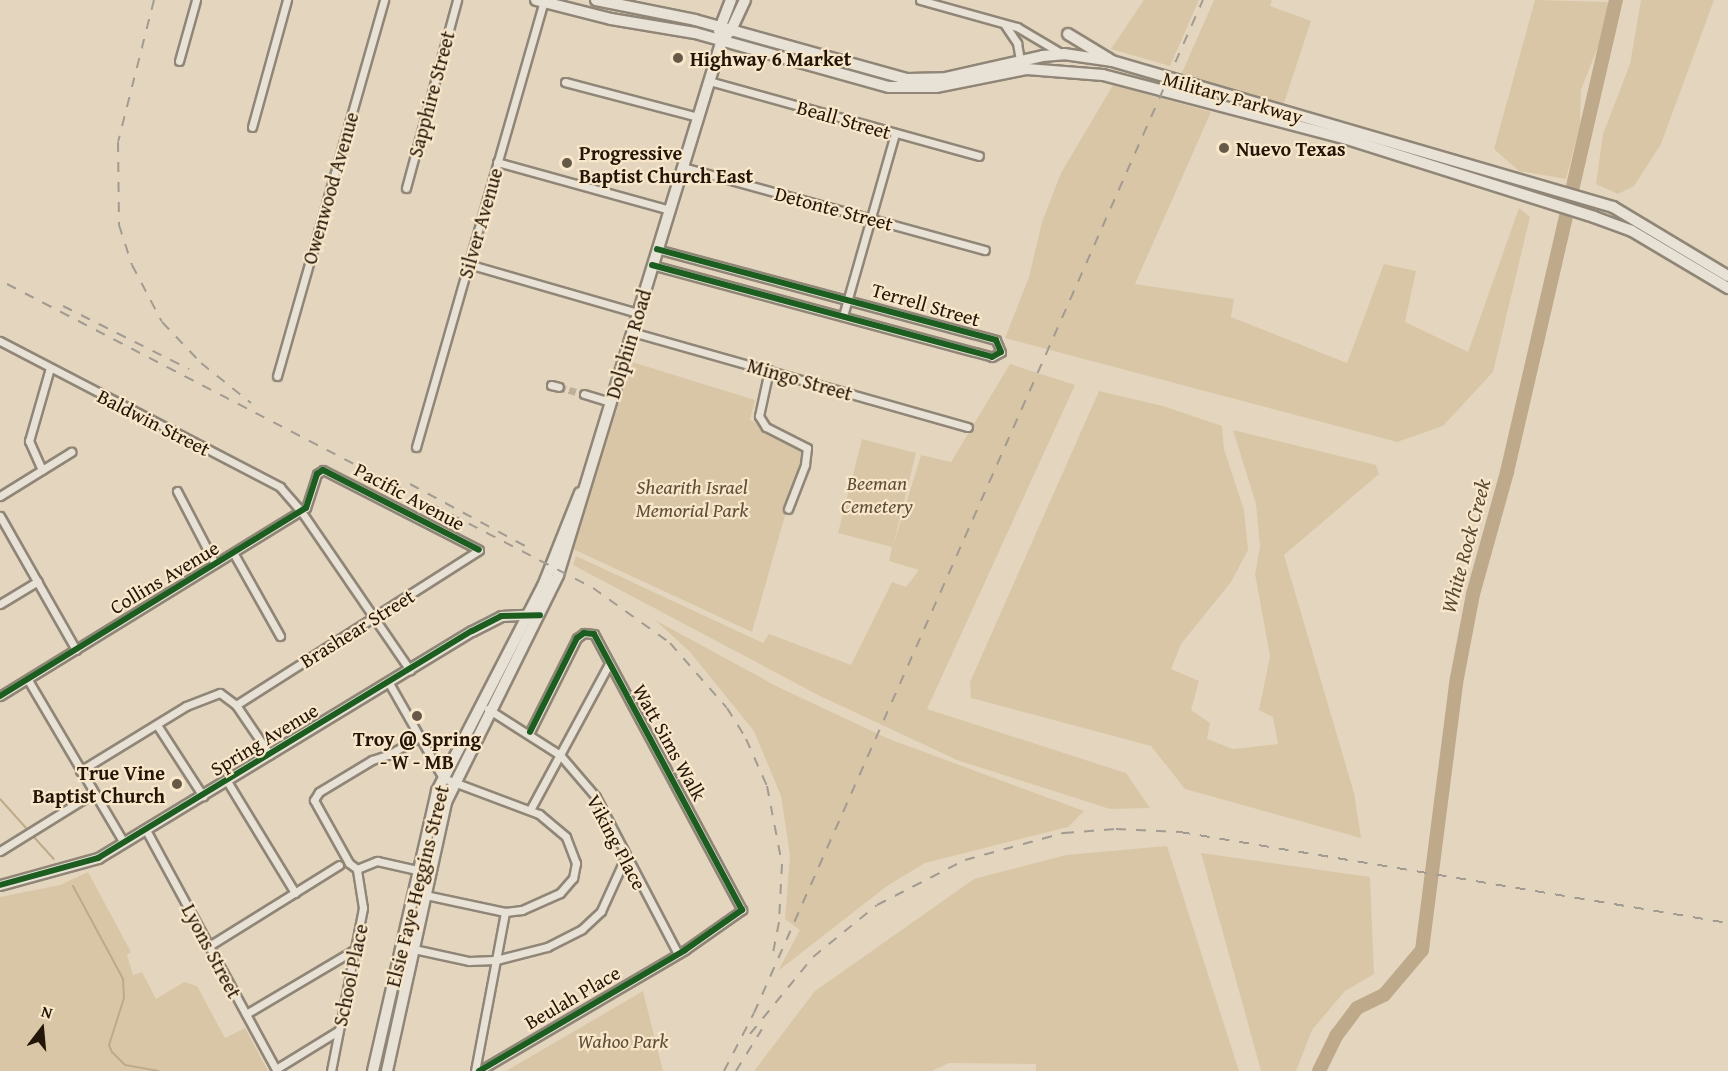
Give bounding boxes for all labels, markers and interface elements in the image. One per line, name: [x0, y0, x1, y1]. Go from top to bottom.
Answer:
street label: Sapphire Street: [403, 28, 459, 160]
place label: Highway 6 Market: [690, 46, 851, 70]
marker: Highway 6 Market: [671, 51, 685, 65]
street label: Military Parkway: [1160, 66, 1306, 128]
street label: Beall Street: [794, 94, 894, 144]
street label: Owenwood Avenue: [297, 109, 363, 267]
place label: Nuevo Texas: [1236, 136, 1346, 160]
place label: Progressive Baptist Church East: [579, 140, 753, 187]
marker: Nuevo Texas: [1217, 141, 1231, 155]
marker: Progressive Baptist Church East: [560, 156, 574, 170]
street label: Silver Avenue: [453, 165, 507, 281]
street label: Detonte Street: [772, 181, 896, 235]
street label: Terrell Street: [869, 277, 983, 331]
street label: Dolphin Road: [600, 286, 656, 402]
street label: Mingo Street: [745, 353, 855, 405]
street label: Baldwin Street: [94, 383, 214, 461]
street label: Pacific Avenue: [351, 457, 469, 535]
park label: Beeman Cemetery: [841, 470, 913, 517]
park label: Shearith Israel Memorial Park: [636, 475, 748, 522]
water label: White Rock Creek: [1436, 476, 1496, 616]
street label: Collins Avenue: [105, 535, 223, 619]
street label: Brashear Street: [295, 583, 419, 673]
street label: Watt Sims Walk: [628, 679, 712, 805]
street label: Spring Avenue: [206, 697, 322, 781]
marker: Troy @ Spring - W - MB: [410, 709, 424, 723]
place label: Troy @ Spring - W - MB: [353, 726, 481, 773]
place label: True Vine Baptist Church: [32, 760, 165, 807]
marker: True Vine Baptist Church: [170, 777, 184, 791]
street label: Elsie Faye Heggins Street: [380, 783, 454, 989]
street label: Viking Place: [582, 790, 652, 894]
street label: Lyons Street: [177, 900, 247, 1002]
street label: School Place: [327, 922, 373, 1028]
street label: Beulah Place: [520, 960, 624, 1034]
north arrow: [12, 999, 72, 1059]
text: N: [39, 999, 55, 1025]
park label: Wahoo Park: [578, 1028, 668, 1052]

